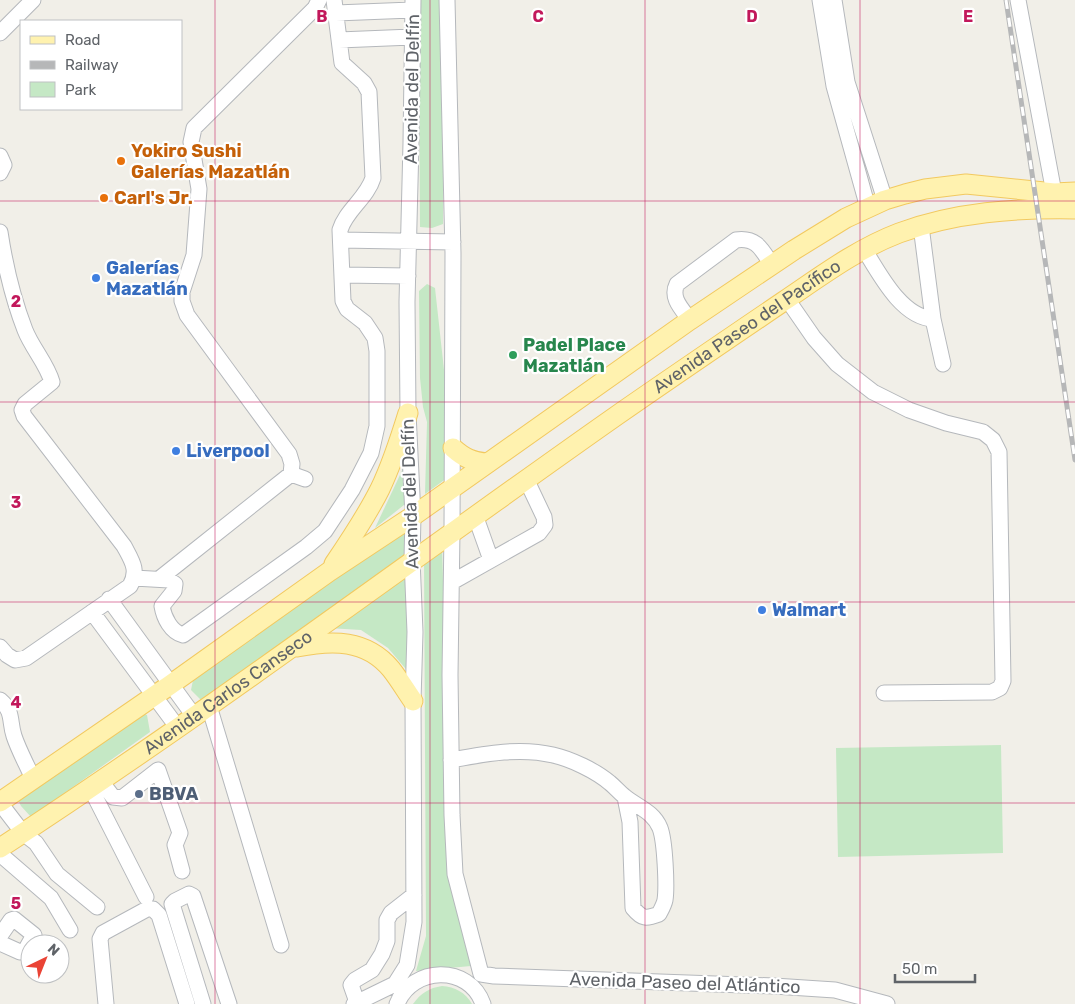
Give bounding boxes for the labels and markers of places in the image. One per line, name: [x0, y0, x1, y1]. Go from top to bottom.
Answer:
place label: Yokiro Sushi Galerías Mazatlán: [131, 140, 290, 183]
marker: Yokiro Sushi Galerías Mazatlán: [115, 155, 127, 167]
place label: Carl's Jr.: [114, 187, 193, 209]
marker: Carl's Jr.: [98, 192, 110, 204]
place label: Galerías Mazatlán: [106, 257, 188, 300]
marker: Galerías Mazatlán: [90, 272, 102, 284]
place label: Padel Place Mazatlán: [523, 334, 626, 377]
marker: Padel Place Mazatlán: [507, 349, 519, 361]
place label: Liverpool: [186, 440, 270, 462]
marker: Liverpool: [170, 445, 182, 457]
place label: Walmart: [772, 599, 846, 621]
marker: Walmart: [756, 604, 768, 616]
place label: BBVA: [149, 783, 198, 805]
marker: BBVA: [133, 788, 145, 800]

